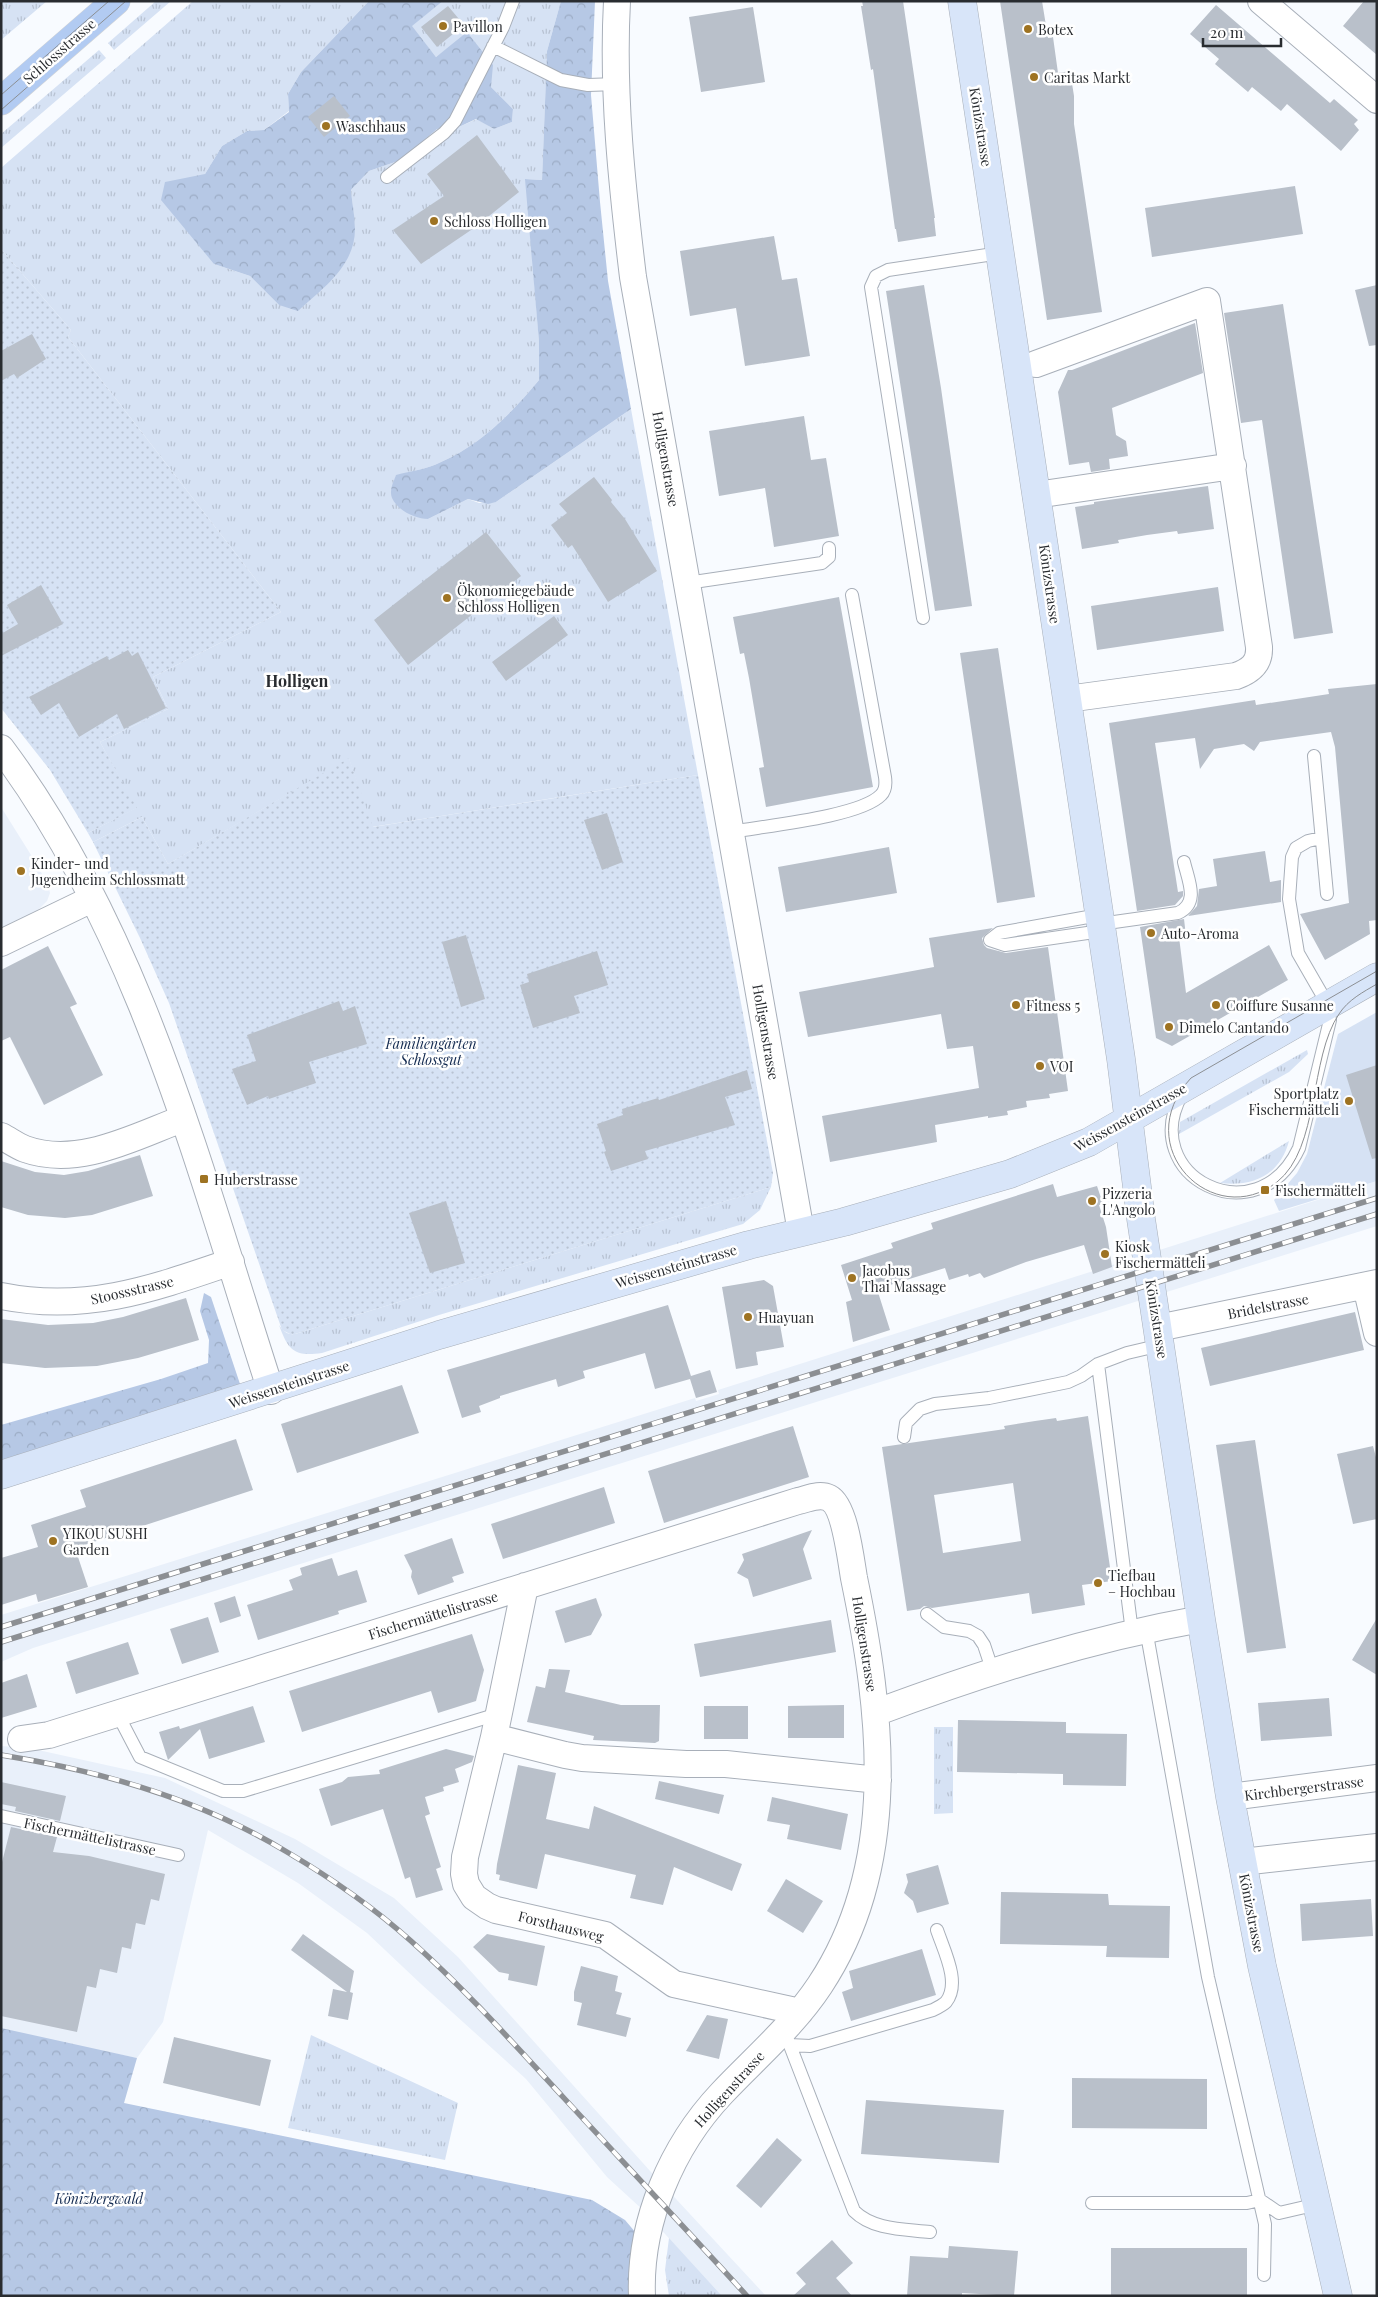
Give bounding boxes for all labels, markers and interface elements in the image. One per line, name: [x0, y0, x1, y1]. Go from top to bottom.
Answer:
street label: Schlossstrasse: [19, 14, 99, 88]
scale bar: [1203, 15, 1280, 47]
place label: Pavillon: [453, 17, 503, 36]
marker: Pavillon: [437, 20, 449, 32]
place label: Botex: [1038, 20, 1074, 39]
text: 20 m: [1210, 22, 1244, 42]
marker: Botex: [1022, 23, 1034, 35]
place label: Caritas Markt: [1044, 68, 1131, 87]
marker: Caritas Markt: [1028, 71, 1040, 83]
street label: Könizstrasse: [965, 86, 997, 168]
place label: Waschhaus: [335, 117, 406, 136]
marker: Waschhaus: [320, 120, 332, 132]
place label: Schloss Holligen: [444, 212, 547, 231]
marker: Schloss Holligen: [428, 215, 440, 227]
street label: Holligenstrasse: [648, 410, 684, 508]
street label: Könizstrasse: [1035, 543, 1065, 625]
place label: Ökonomiegebäude Schloss Holligen: [457, 581, 574, 616]
marker: Ökonomiegebäude Schloss Holligen: [441, 592, 453, 604]
district label: Holligen: [266, 670, 329, 691]
place label: Kinder- und Jugendheim Schlossmatt: [30, 854, 186, 889]
marker: Kinder- und Jugendheim Schlossmatt: [15, 865, 27, 877]
place label: Auto-Aroma: [1160, 924, 1239, 943]
marker: Auto-Aroma: [1145, 927, 1157, 939]
street label: Holligenstrasse: [748, 983, 784, 1081]
place label: Fitness 5: [1026, 996, 1080, 1015]
place label: Coiffure Susanne: [1226, 996, 1334, 1015]
marker: Fitness 5: [1010, 999, 1022, 1011]
marker: Coiffure Susanne: [1210, 999, 1222, 1011]
place label: Dimelo Cantando: [1179, 1018, 1289, 1037]
marker: Dimelo Cantando: [1163, 1021, 1175, 1033]
park label: Familiengärten Schlossgut: [384, 1034, 477, 1069]
place label: VOI: [1049, 1057, 1074, 1076]
marker: VOI: [1034, 1060, 1046, 1072]
street label: Weissensteinstrasse: [1070, 1078, 1190, 1156]
place label: Sportplatz Fischermätteli: [1248, 1084, 1339, 1119]
marker: Sportplatz Fischermätteli: [1343, 1095, 1355, 1107]
place label: Huberstrasse: [214, 1170, 298, 1189]
marker: Huberstrasse: [198, 1173, 210, 1185]
place label: Fischermätteli: [1275, 1181, 1366, 1200]
place label: Pizzeria L'Angolo: [1102, 1184, 1156, 1219]
marker: Fischermätteli: [1259, 1184, 1271, 1196]
marker: Pizzeria L'Angolo: [1086, 1195, 1098, 1207]
place label: Kiosk Fischermätteli: [1115, 1237, 1206, 1272]
street label: Weissensteinstrasse: [612, 1240, 739, 1293]
marker: Kiosk Fischermätteli: [1099, 1248, 1111, 1260]
place label: Jacobus Thai Massage: [861, 1261, 946, 1296]
street label: Stoossstrasse: [89, 1271, 175, 1309]
marker: Jacobus Thai Massage: [846, 1272, 858, 1284]
street label: Könizstrasse: [1141, 1278, 1173, 1360]
street label: Bridelstrasse: [1226, 1289, 1310, 1323]
place label: Huayuan: [758, 1308, 815, 1327]
marker: Huayuan: [742, 1311, 754, 1323]
street label: Weissensteinstrasse: [225, 1356, 352, 1413]
place label: YIKOU SUSHI Garden: [62, 1524, 148, 1559]
marker: YIKOU SUSHI Garden: [47, 1535, 59, 1547]
place label: Tiefbau – Hochbau: [1108, 1566, 1176, 1601]
marker: Tiefbau – Hochbau: [1092, 1577, 1104, 1589]
street label: Fischermättelistrasse: [366, 1586, 500, 1644]
street label: Holligenstrasse: [848, 1595, 882, 1693]
street label: Kirchbergerstrasse: [1243, 1771, 1365, 1805]
street label: Fischermättelistrasse: [22, 1813, 158, 1859]
street label: Könizstrasse: [1235, 1872, 1269, 1954]
street label: Forsthausweg: [516, 1906, 606, 1946]
street label: Holligenstrasse: [690, 2047, 768, 2131]
park label: Könizbergwald: [54, 2189, 144, 2208]

